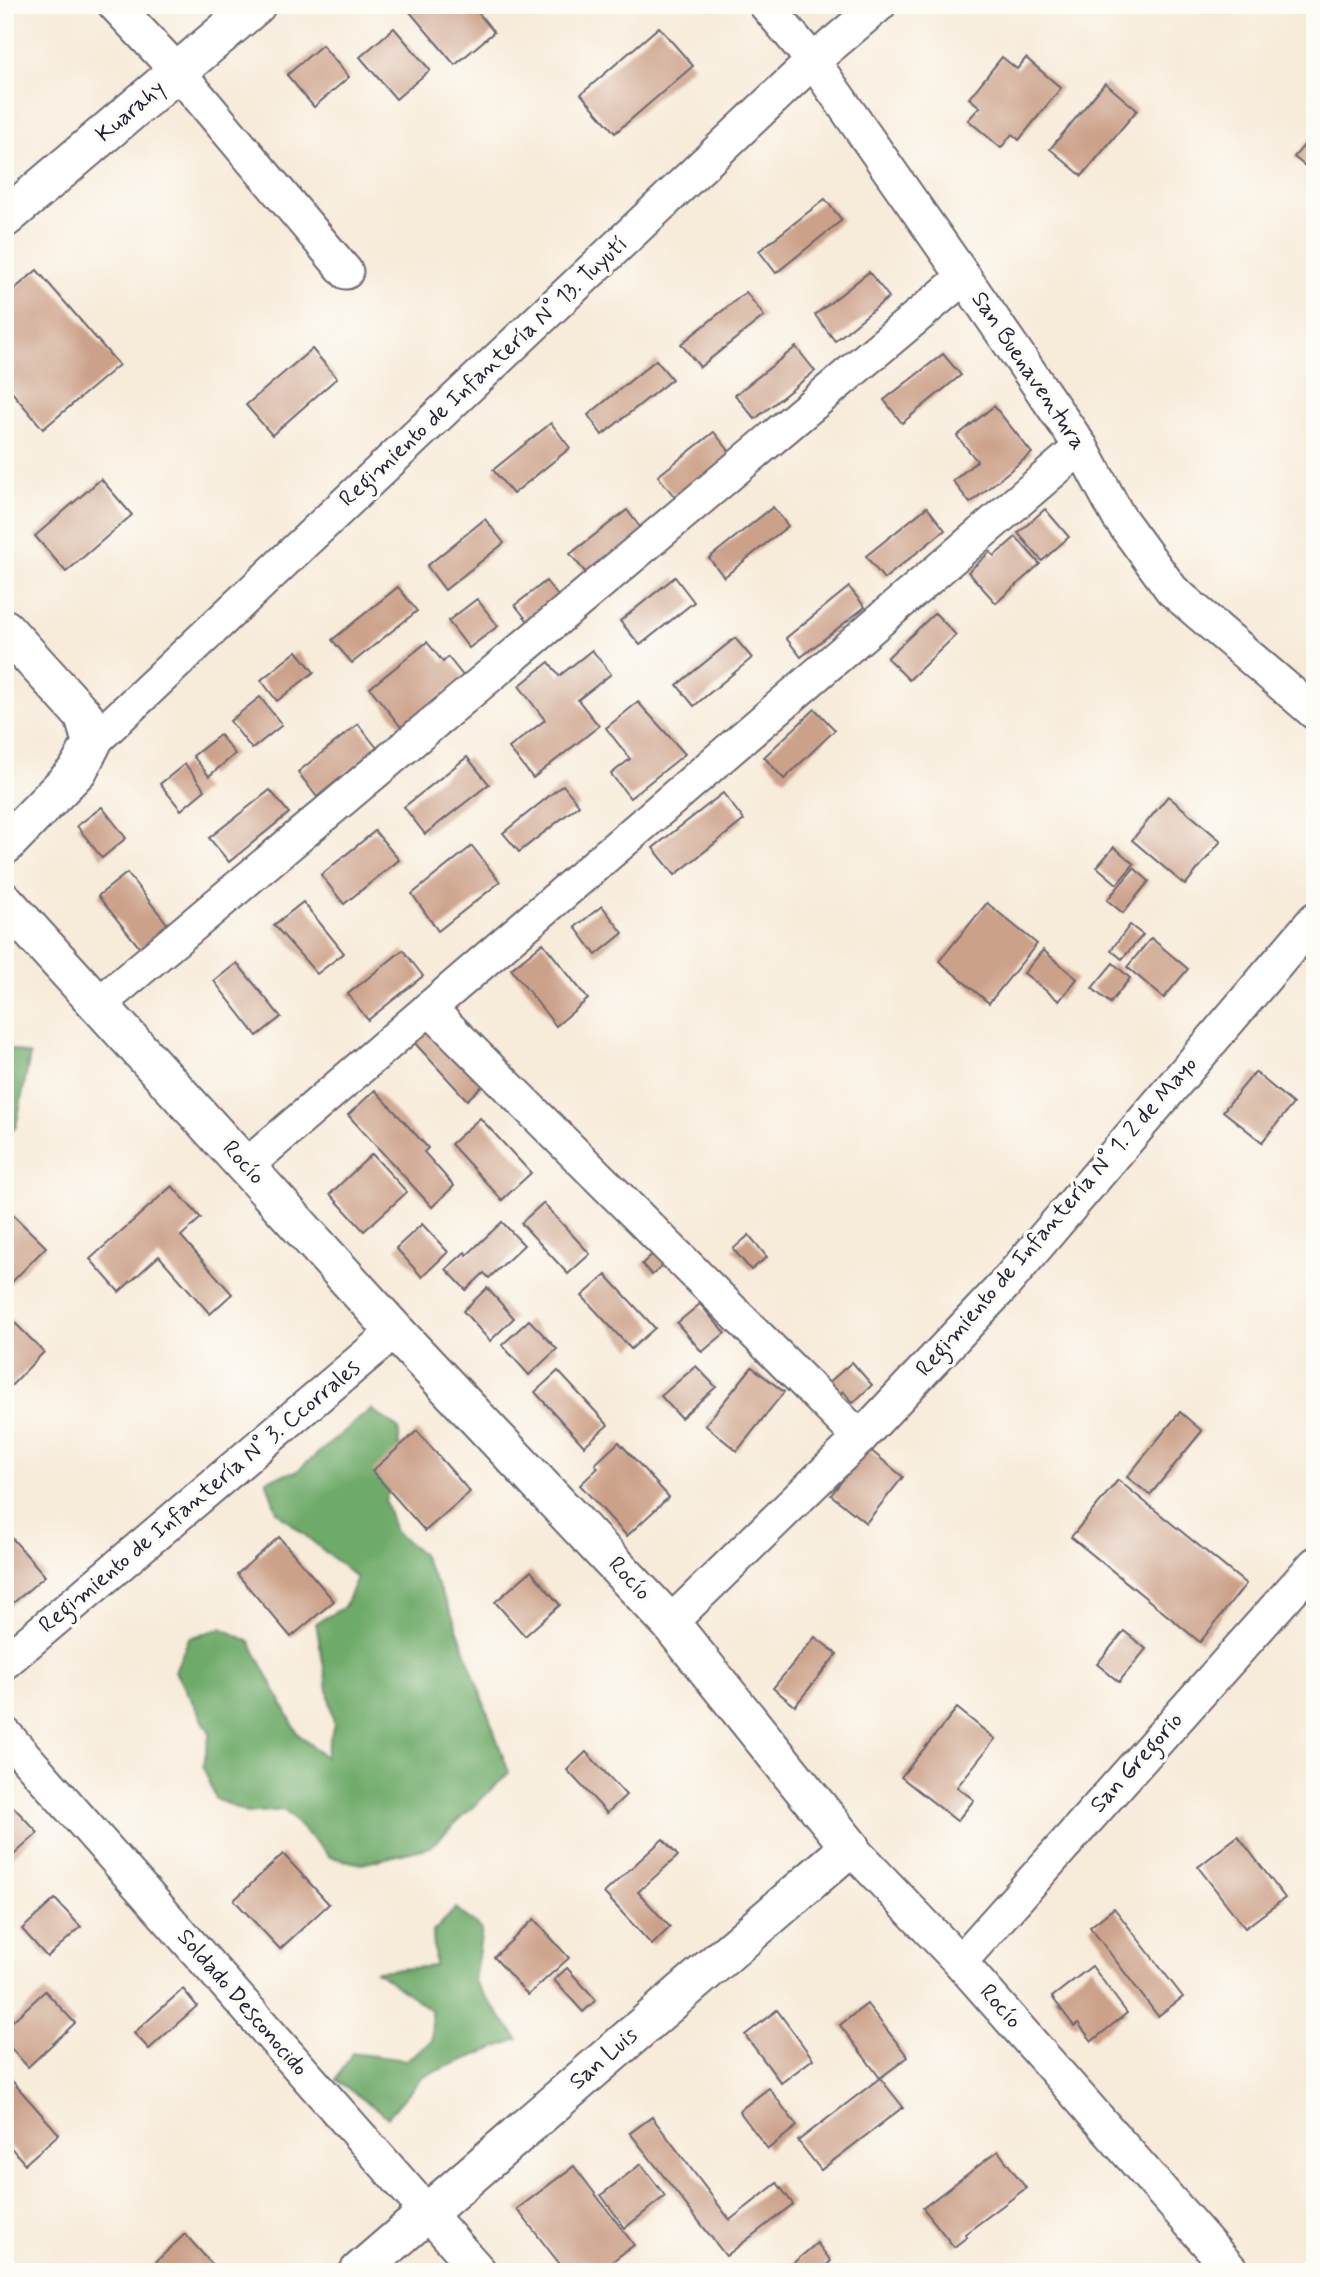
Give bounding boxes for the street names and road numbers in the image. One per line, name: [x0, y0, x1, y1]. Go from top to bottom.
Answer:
street label: Kuarahy: [90, 74, 172, 150]
street label: Regimiento de Infantería N° 13. Tuyutí: [333, 230, 636, 515]
street label: San Buenaventura: [964, 286, 1092, 456]
street label: Regimiento de Infantería N° 1. 2 de Mayo: [910, 1050, 1206, 1385]
street label: Rocío: [215, 1134, 271, 1192]
street label: Regimiento de Infantería N° 3. Ccorrales: [33, 1354, 368, 1642]
street label: Rocío: [601, 1550, 657, 1608]
street label: San Gregorio: [1084, 1706, 1192, 1821]
street label: Soldado Desconocido: [170, 1923, 314, 2083]
street label: Rocío: [972, 1978, 1028, 2036]
street label: San Luis: [563, 2021, 645, 2097]

